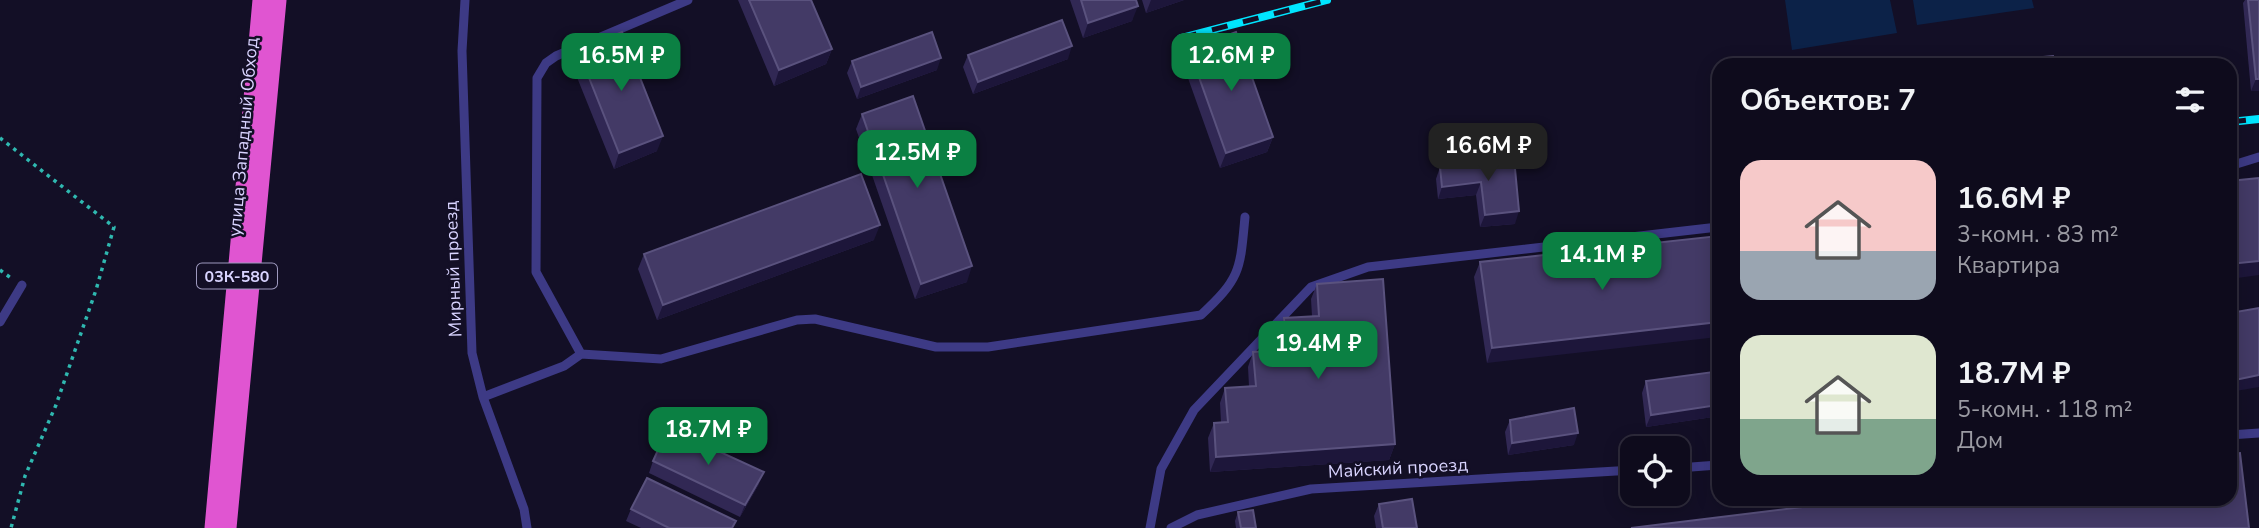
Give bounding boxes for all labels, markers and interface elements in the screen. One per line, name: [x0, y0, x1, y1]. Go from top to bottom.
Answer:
pin: 16.5M ₽: [556, 34, 686, 93]
pin: 12.6M ₽: [1166, 34, 1296, 93]
street label: улица Западный Обход: [222, 36, 264, 238]
text: 16.5M ₽: [577, 40, 665, 71]
text: 12.6M ₽: [1187, 40, 1275, 71]
text: Объектов: 7: [1740, 80, 1916, 121]
icon: filters: [2171, 81, 2209, 119]
pin: 16.6M ₽: [1423, 124, 1553, 183]
pin: 12.5M ₽: [852, 130, 982, 190]
text: 16.6M ₽: [1444, 130, 1532, 161]
text: 12.5M ₽: [873, 137, 961, 168]
text: 16.6M ₽: [1957, 178, 2071, 219]
icon: home: [1796, 188, 1880, 272]
street label: Мирный проезд: [439, 200, 467, 338]
text: 3-комн. · 83 m²: [1957, 219, 2119, 250]
pin: 14.1M ₽: [1537, 232, 1667, 292]
text: 14.1M ₽: [1558, 239, 1646, 270]
text: Квартира: [1957, 250, 2060, 281]
road number: 03К-580: [197, 264, 277, 288]
pin: 19.4M ₽: [1253, 322, 1383, 381]
text: 19.4M ₽: [1274, 328, 1362, 359]
text: 18.7M ₽: [1957, 353, 2071, 394]
icon: home: [1796, 363, 1880, 447]
text: 5-комн. · 118 m²: [1957, 394, 2132, 425]
pin: 18.7M ₽: [643, 407, 773, 467]
text: 18.7M ₽: [664, 414, 752, 445]
text: Дом: [1957, 425, 2003, 456]
map controls: [1620, 436, 1690, 506]
button: locate: [1620, 436, 1690, 506]
street label: Майский проезд: [1327, 452, 1469, 484]

